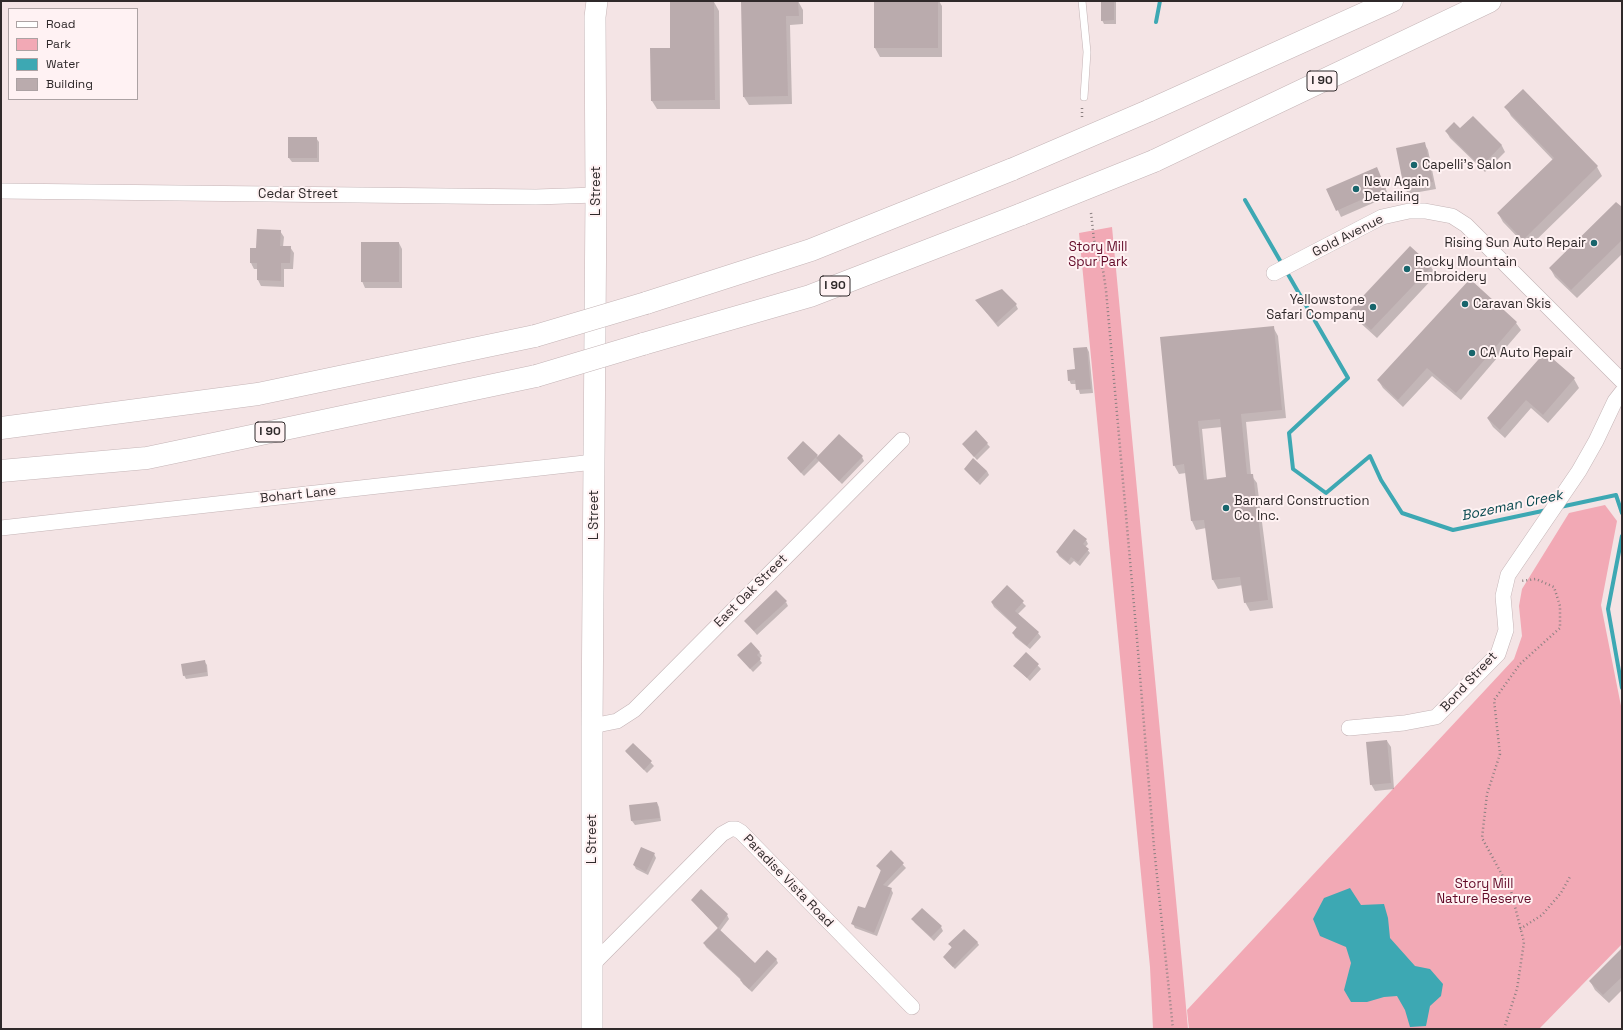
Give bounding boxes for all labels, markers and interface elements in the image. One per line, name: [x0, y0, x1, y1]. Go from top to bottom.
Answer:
legend: [8, 8, 138, 100]
text: Road: [46, 16, 75, 32]
text: Park: [46, 36, 71, 52]
text: Water: [46, 56, 80, 72]
road number: I 90: [1307, 71, 1337, 91]
text: Building: [46, 76, 93, 92]
place label: Capelli's Salon: [1422, 157, 1511, 173]
marker: Capelli's Salon: [1409, 160, 1419, 170]
street label: L Street: [588, 166, 604, 216]
place label: New Again Detailing: [1364, 174, 1429, 205]
marker: New Again Detailing: [1351, 184, 1361, 194]
street label: Cedar Street: [258, 186, 338, 202]
street label: Gold Avenue: [1310, 211, 1386, 261]
place label: Rising Sun Auto Repair: [1445, 235, 1586, 251]
marker: Rising Sun Auto Repair: [1589, 238, 1599, 248]
park label: Story Mill Spur Park: [1068, 239, 1128, 270]
place label: Rocky Mountain Embroidery: [1415, 254, 1517, 285]
marker: Rocky Mountain Embroidery: [1402, 264, 1412, 274]
road number: I 90: [820, 276, 850, 296]
place label: Yellowstone Safari Company: [1266, 292, 1365, 323]
place label: Caravan Skis: [1473, 296, 1551, 312]
marker: Caravan Skis: [1460, 299, 1470, 309]
marker: Yellowstone Safari Company: [1368, 302, 1378, 312]
place label: CA Auto Repair: [1480, 345, 1573, 361]
marker: CA Auto Repair: [1467, 348, 1477, 358]
road number: I 90: [255, 422, 285, 442]
street label: Bohart Lane: [259, 483, 337, 507]
water label: Bozeman Creek: [1460, 487, 1564, 525]
street label: L Street: [586, 490, 602, 540]
place label: Barnard Construction Co. Inc.: [1234, 493, 1369, 524]
marker: Barnard Construction Co. Inc.: [1221, 503, 1231, 513]
street label: East Oak Street: [711, 551, 791, 631]
street label: Bond Street: [1437, 649, 1501, 715]
street label: L Street: [584, 814, 600, 864]
street label: Paradise Vista Road: [740, 831, 836, 931]
park label: Story Mill Nature Reserve: [1436, 876, 1532, 907]

